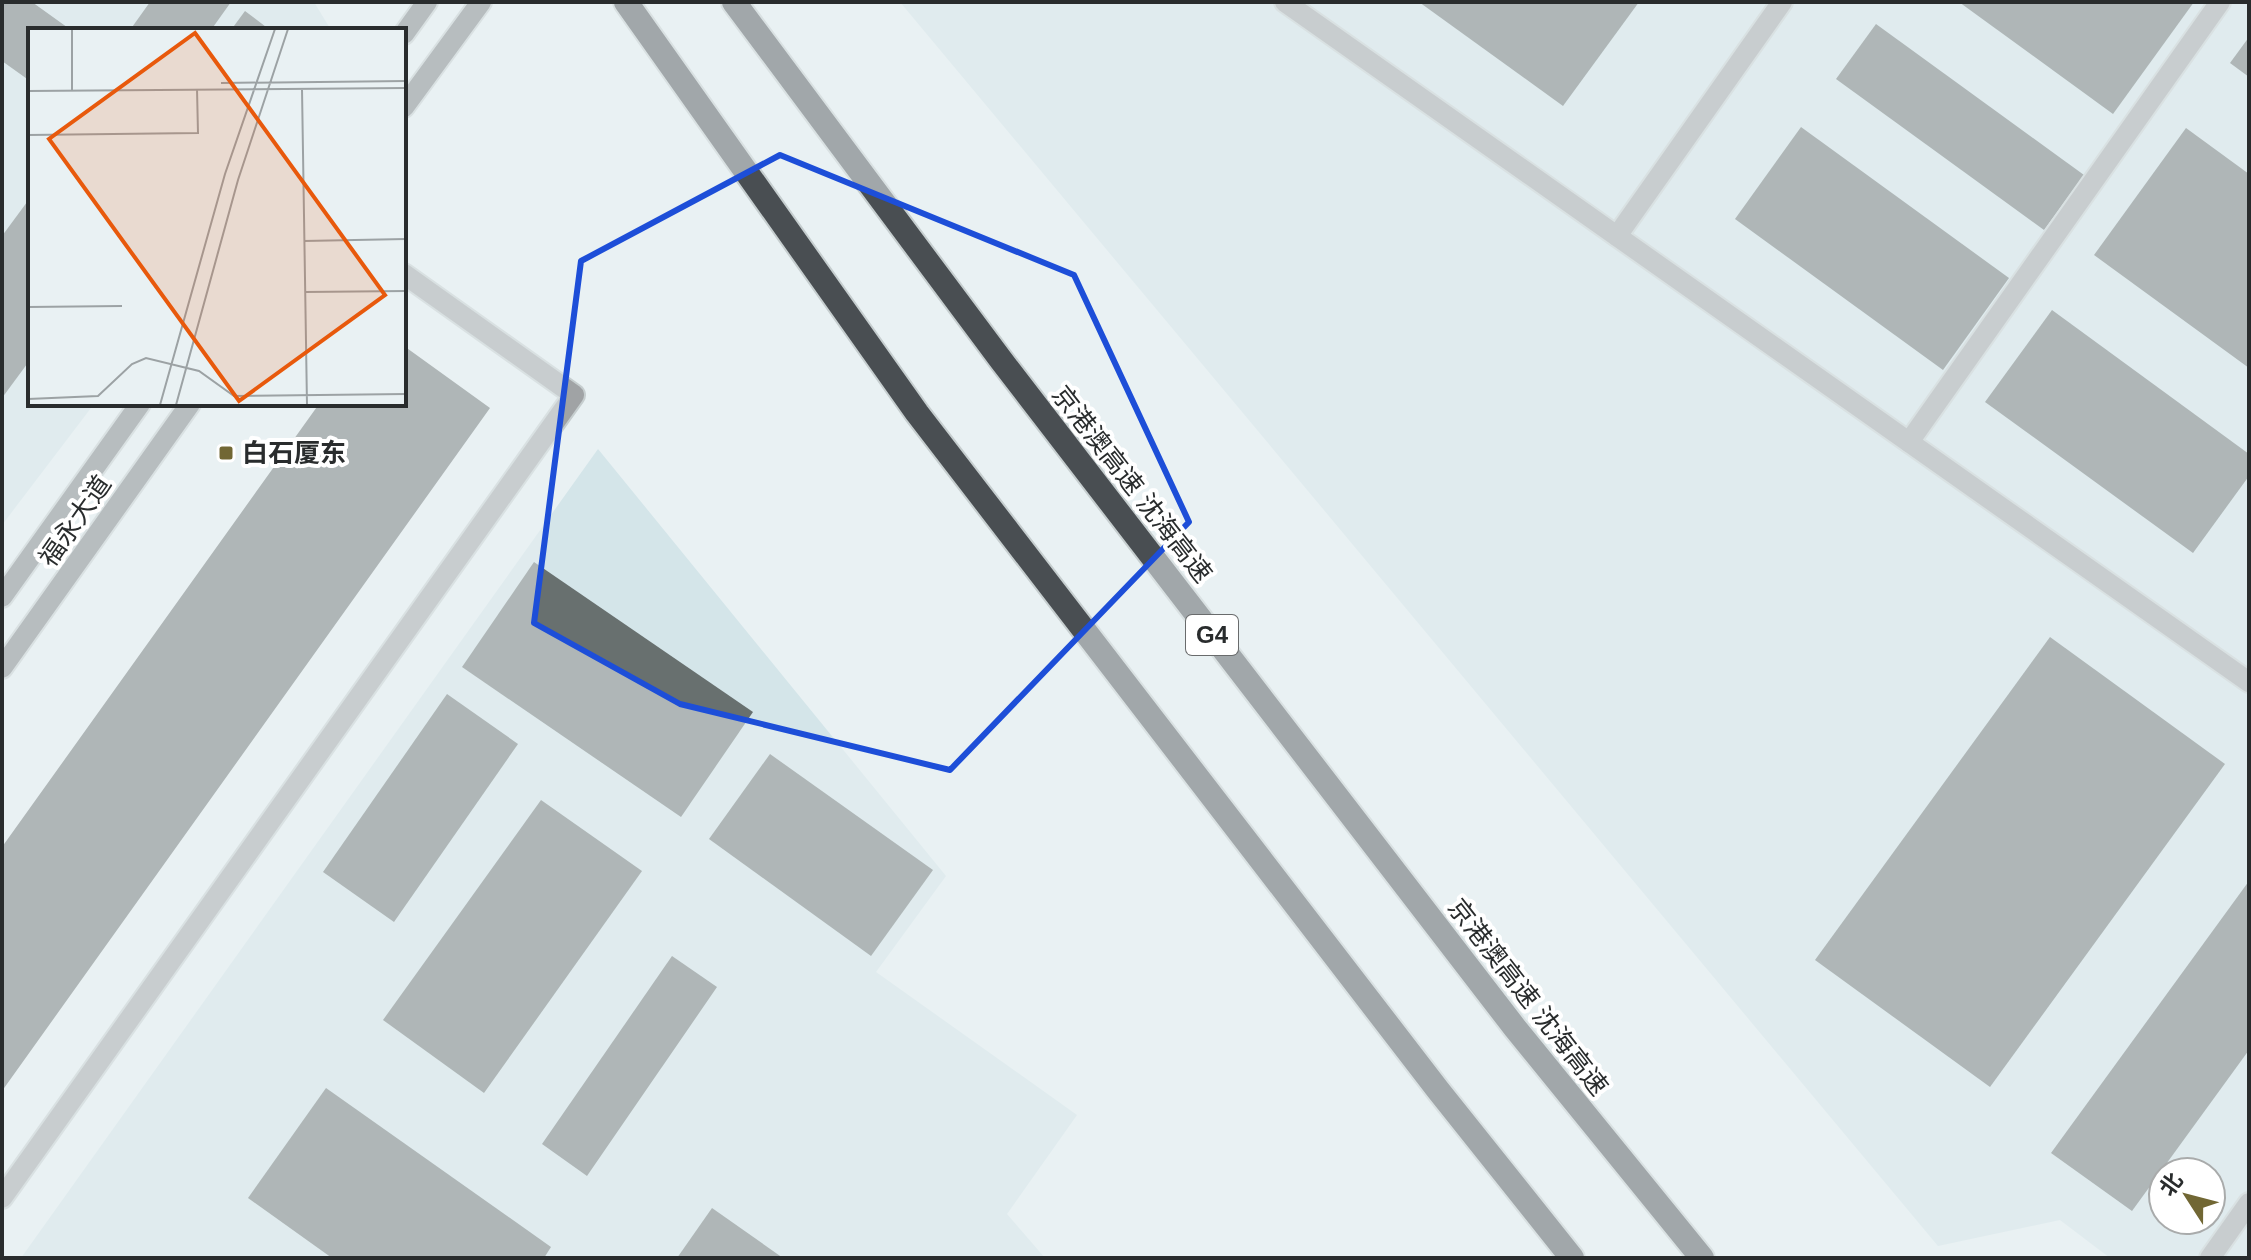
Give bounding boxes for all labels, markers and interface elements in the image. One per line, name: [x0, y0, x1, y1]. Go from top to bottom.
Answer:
inset map: [28, 28, 406, 406]
street label: 京港澳高速 沈海高速: [1046, 380, 1218, 588]
place label: 白石厦东: [242, 438, 346, 468]
marker: 白石厦东: [217, 444, 235, 462]
street label: 福永大道: [33, 470, 117, 572]
road number: G4: [1186, 615, 1238, 655]
street label: 京港澳高速 沈海高速: [1442, 893, 1614, 1101]
north arrow: [2147, 1156, 2227, 1236]
text: 北: [2155, 1168, 2188, 1201]

